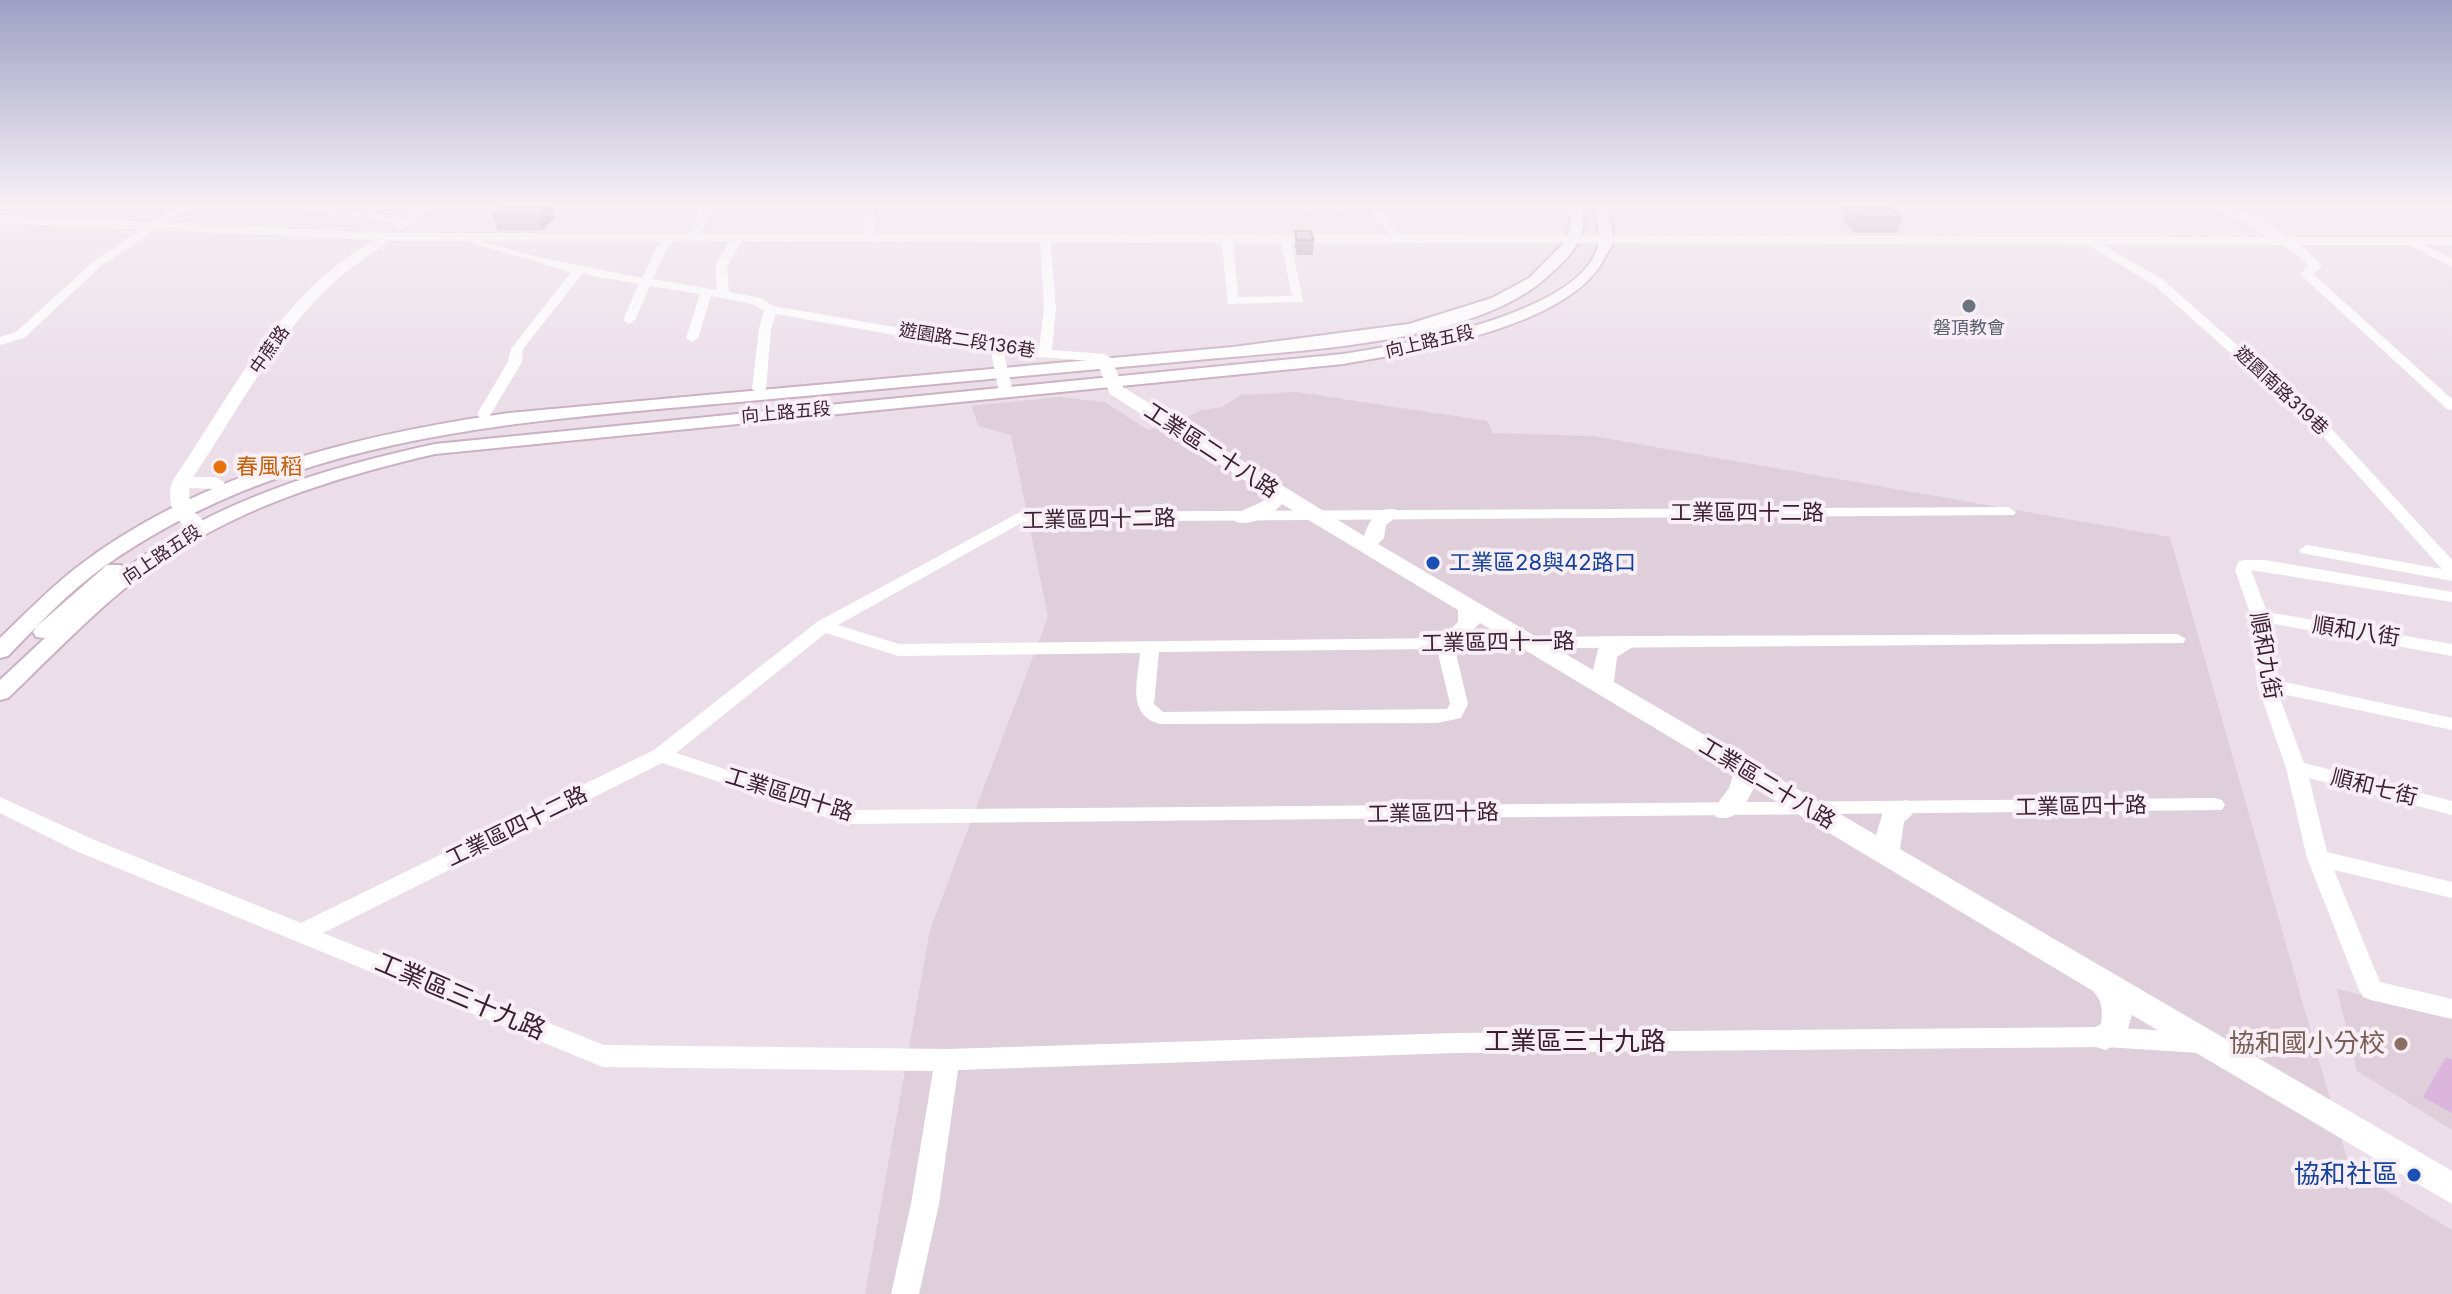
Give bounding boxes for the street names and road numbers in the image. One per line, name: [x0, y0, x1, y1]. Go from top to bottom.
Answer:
street label: 遊園路二段136巷: [897, 320, 1037, 362]
street label: 向上路五段: [1384, 321, 1476, 363]
street label: 中蔗路: [246, 322, 294, 378]
street label: 遊園南路319巷: [2230, 342, 2332, 440]
street label: 向上路五段: [740, 398, 832, 428]
street label: 工業區二十八路: [1139, 398, 1283, 504]
street label: 工業區四十二路: [1670, 500, 1824, 526]
street label: 工業區四十二路: [1022, 505, 1176, 535]
street label: 向上路五段: [119, 521, 205, 589]
street label: 順和九街: [2244, 610, 2286, 702]
street label: 順和八街: [2310, 612, 2402, 652]
street label: 工業區四十一路: [1421, 628, 1575, 658]
street label: 工業區二十八路: [1694, 733, 1840, 835]
street label: 工業區四十路: [722, 763, 856, 827]
street label: 順和七街: [2328, 765, 2420, 811]
street label: 工業區四十二路: [442, 781, 592, 873]
street label: 工業區四十路: [2015, 793, 2147, 821]
street label: 工業區四十路: [1367, 800, 1499, 828]
street label: 工業區三十九路: [370, 947, 550, 1047]
street label: 工業區三十九路: [1484, 1026, 1666, 1058]

